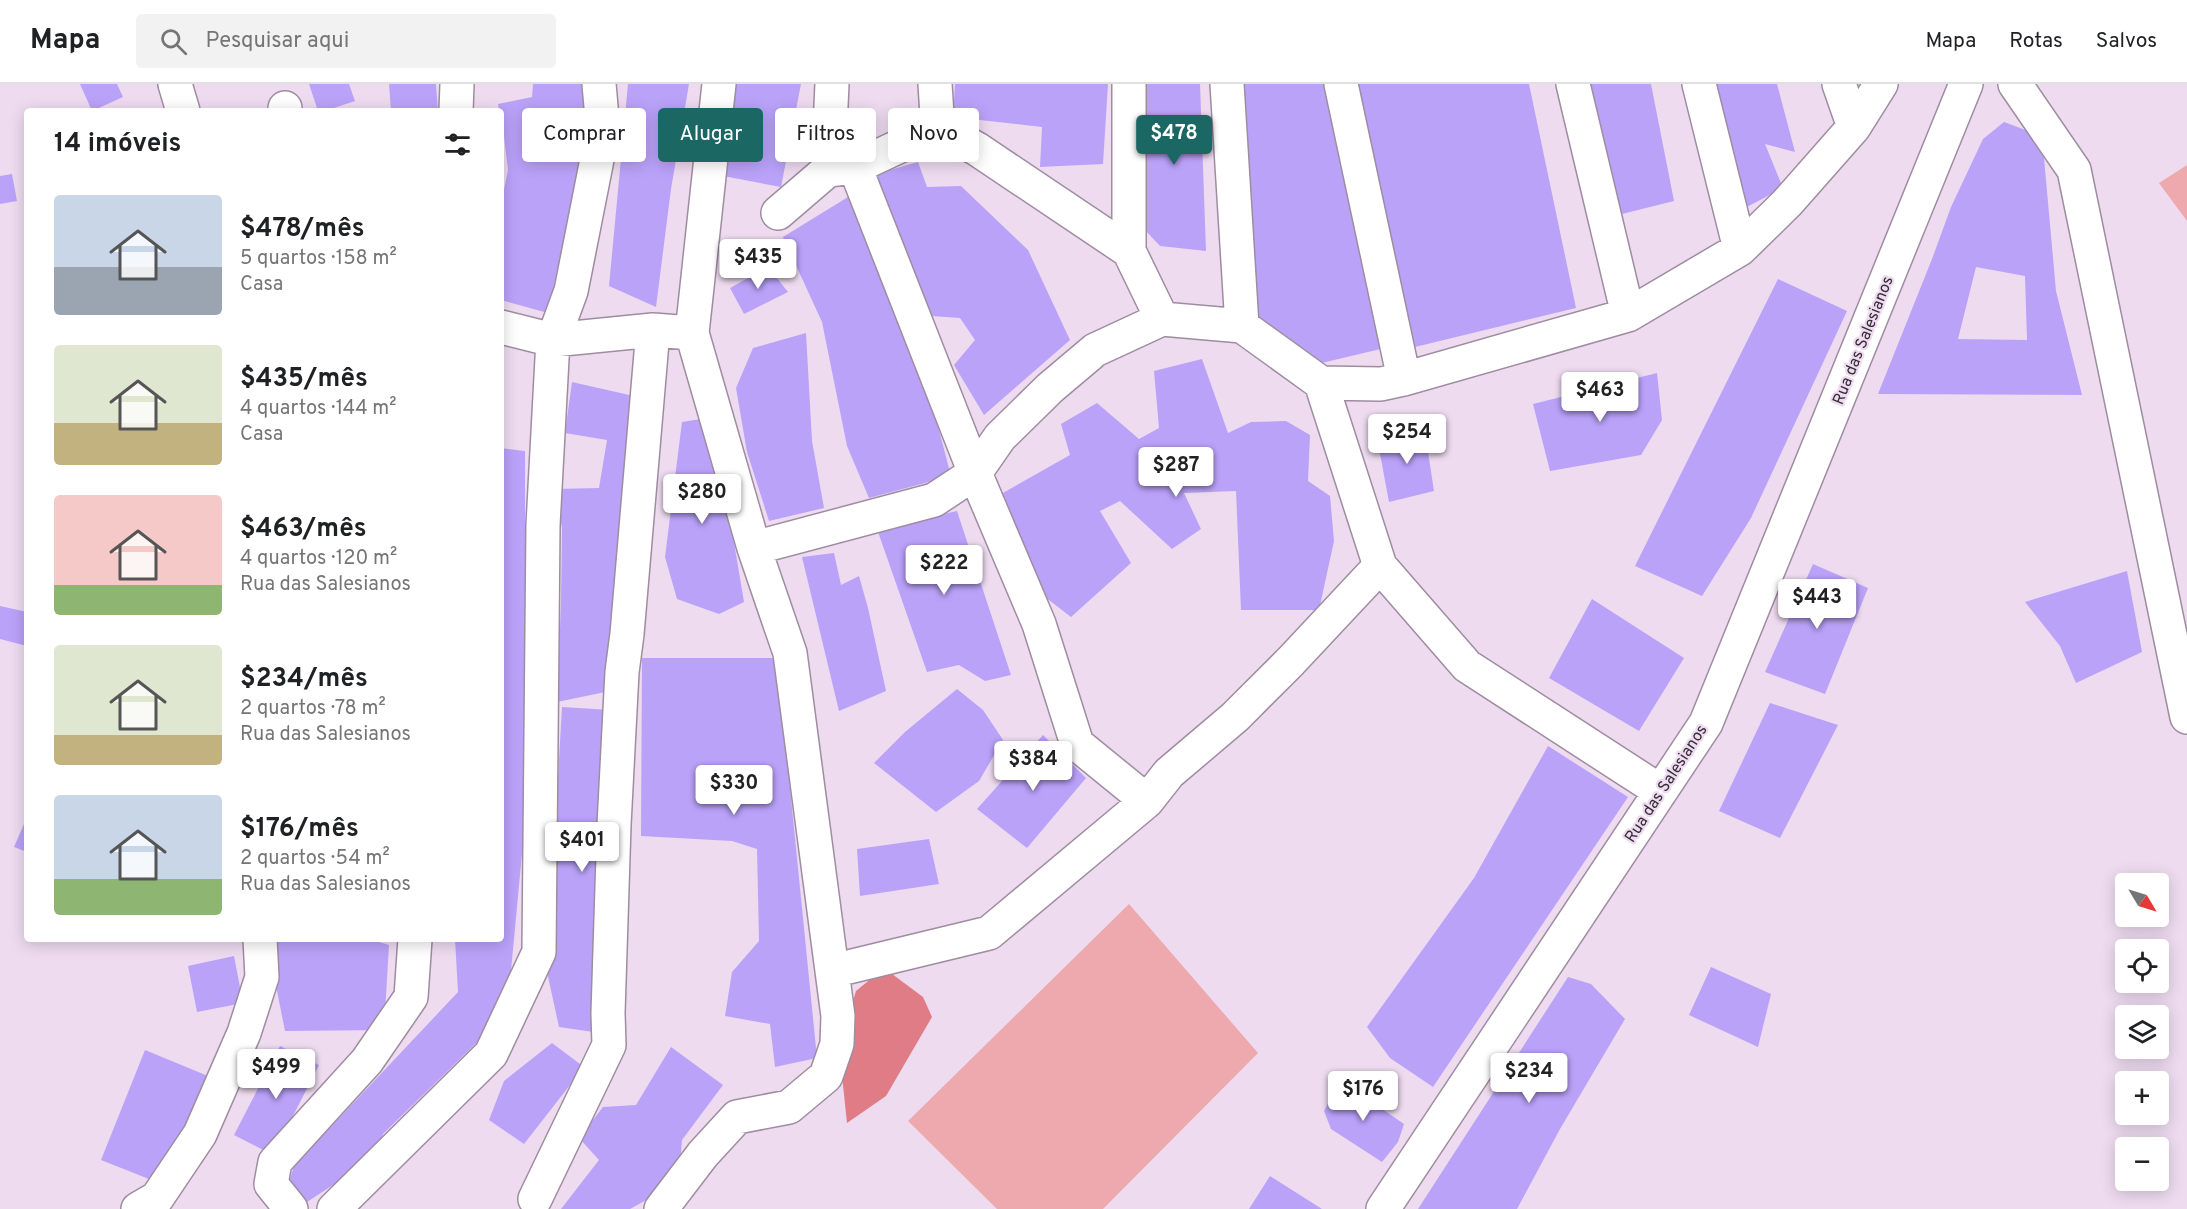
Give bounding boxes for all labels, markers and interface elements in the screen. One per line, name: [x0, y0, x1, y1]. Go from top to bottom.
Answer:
search box: [136, 14, 556, 68]
text: Mapa: [30, 23, 100, 59]
icon: search: [157, 25, 190, 58]
text: Pesquisar aqui: [205, 28, 349, 55]
text: Mapa: [1926, 28, 1976, 55]
text: Rotas: [2009, 28, 2063, 55]
text: Salvos: [2096, 28, 2157, 55]
chip: Comprar: [522, 108, 646, 162]
chip: Alugar: [658, 108, 763, 162]
chip: Filtros: [775, 108, 876, 162]
chip: Novo: [888, 108, 979, 162]
pin: $478: [1138, 115, 1210, 166]
text: $478: [1150, 121, 1198, 147]
text: 14 imóveis: [54, 128, 181, 161]
icon: filters: [441, 128, 474, 161]
text: $478/mês: [240, 213, 365, 246]
icon: home: [102, 219, 174, 291]
pin: $435: [722, 239, 794, 290]
text: $435: [733, 245, 783, 271]
text: 5 quartos · 158 m²: [240, 246, 397, 272]
text: Casa: [240, 272, 283, 298]
street label: Rua das Salesianos: [1829, 274, 1899, 408]
text: $435/mês: [240, 363, 368, 396]
icon: home: [102, 369, 174, 441]
pin: $463: [1564, 372, 1636, 423]
text: $463: [1575, 378, 1625, 404]
text: 4 quartos · 144 m²: [240, 396, 397, 422]
pin: $254: [1371, 414, 1443, 465]
text: $254: [1382, 420, 1432, 446]
text: Casa: [240, 422, 283, 448]
pin: $287: [1140, 447, 1212, 498]
text: $287: [1152, 453, 1200, 479]
pin: $280: [666, 474, 738, 525]
text: $280: [677, 480, 727, 506]
text: $463/mês: [240, 513, 367, 546]
icon: home: [102, 519, 174, 591]
pin: $222: [908, 545, 980, 596]
text: 4 quartos · 120 m²: [240, 546, 397, 572]
text: $222: [920, 551, 968, 577]
text: Rua das Salesianos: [240, 572, 411, 598]
pin: $443: [1781, 579, 1853, 630]
text: $443: [1792, 585, 1842, 611]
text: $234/mês: [240, 663, 368, 696]
icon: home: [102, 669, 174, 741]
text: 2 quartos · 78 m²: [240, 696, 386, 722]
street label: Rua das Salesianos: [1621, 721, 1712, 847]
text: Rua das Salesianos: [240, 722, 411, 748]
pin: $384: [997, 741, 1069, 792]
text: $384: [1008, 747, 1058, 773]
pin: $330: [698, 765, 770, 816]
text: $330: [710, 771, 758, 797]
text: $176/mês: [240, 813, 359, 846]
icon: home: [102, 819, 174, 891]
pin: $401: [546, 822, 618, 873]
text: $401: [559, 828, 605, 854]
text: 2 quartos · 54 m²: [240, 846, 390, 872]
text: Rua das Salesianos: [240, 872, 411, 898]
north arrow: [2115, 873, 2169, 927]
map controls: [2115, 873, 2169, 1191]
button: locate: [2115, 939, 2169, 993]
button: layers: [2115, 1005, 2169, 1059]
pin: $499: [240, 1049, 312, 1100]
pin: $234: [1493, 1053, 1565, 1104]
text: $499: [251, 1055, 301, 1081]
text: $234: [1504, 1059, 1554, 1085]
pin: $176: [1327, 1071, 1399, 1122]
button: +: [2115, 1071, 2169, 1125]
text: $176: [1342, 1077, 1384, 1103]
button: −: [2115, 1137, 2169, 1191]

